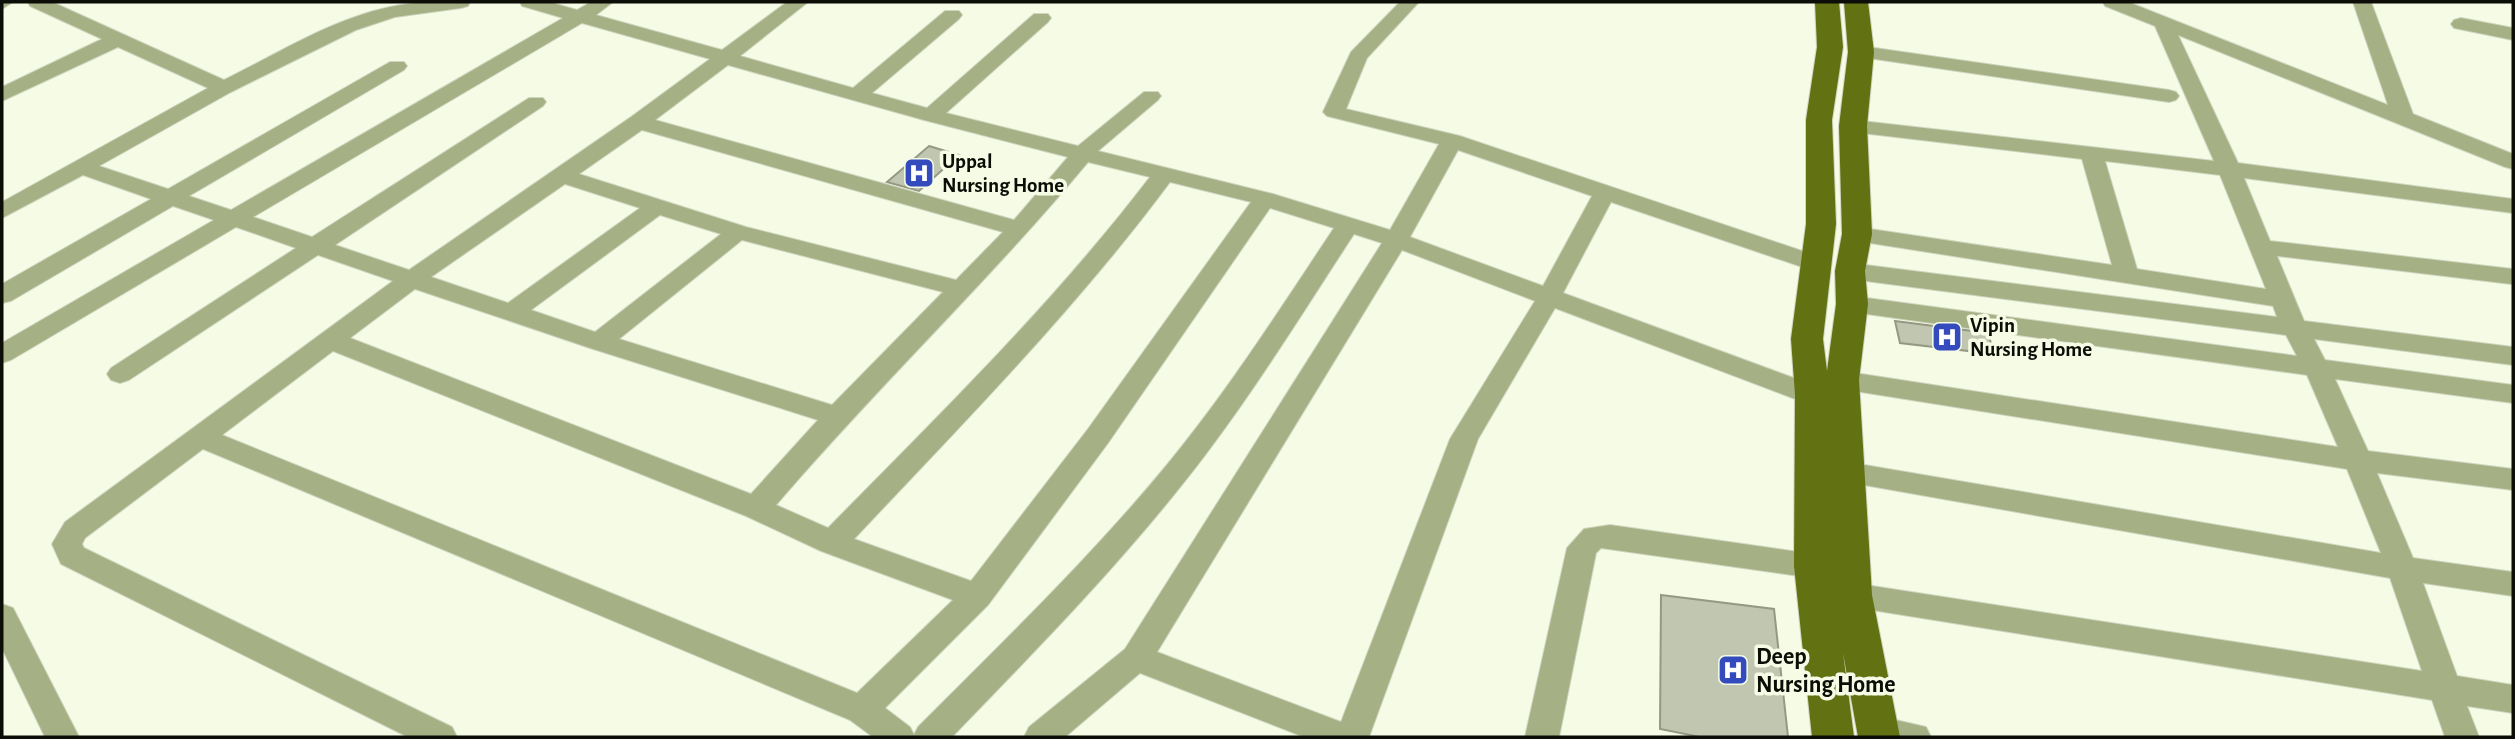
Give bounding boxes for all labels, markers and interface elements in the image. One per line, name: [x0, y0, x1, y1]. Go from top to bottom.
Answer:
place label: Uppal Nursing Home: [942, 151, 1064, 196]
hospital icon: Uppal Nursing Home: [902, 156, 936, 190]
place label: Vipin Nursing Home: [1970, 315, 2092, 360]
hospital icon: Vipin Nursing Home: [1930, 320, 1964, 354]
place label: Deep Nursing Home: [1756, 645, 1896, 697]
hospital icon: Deep Nursing Home: [1716, 653, 1750, 687]

